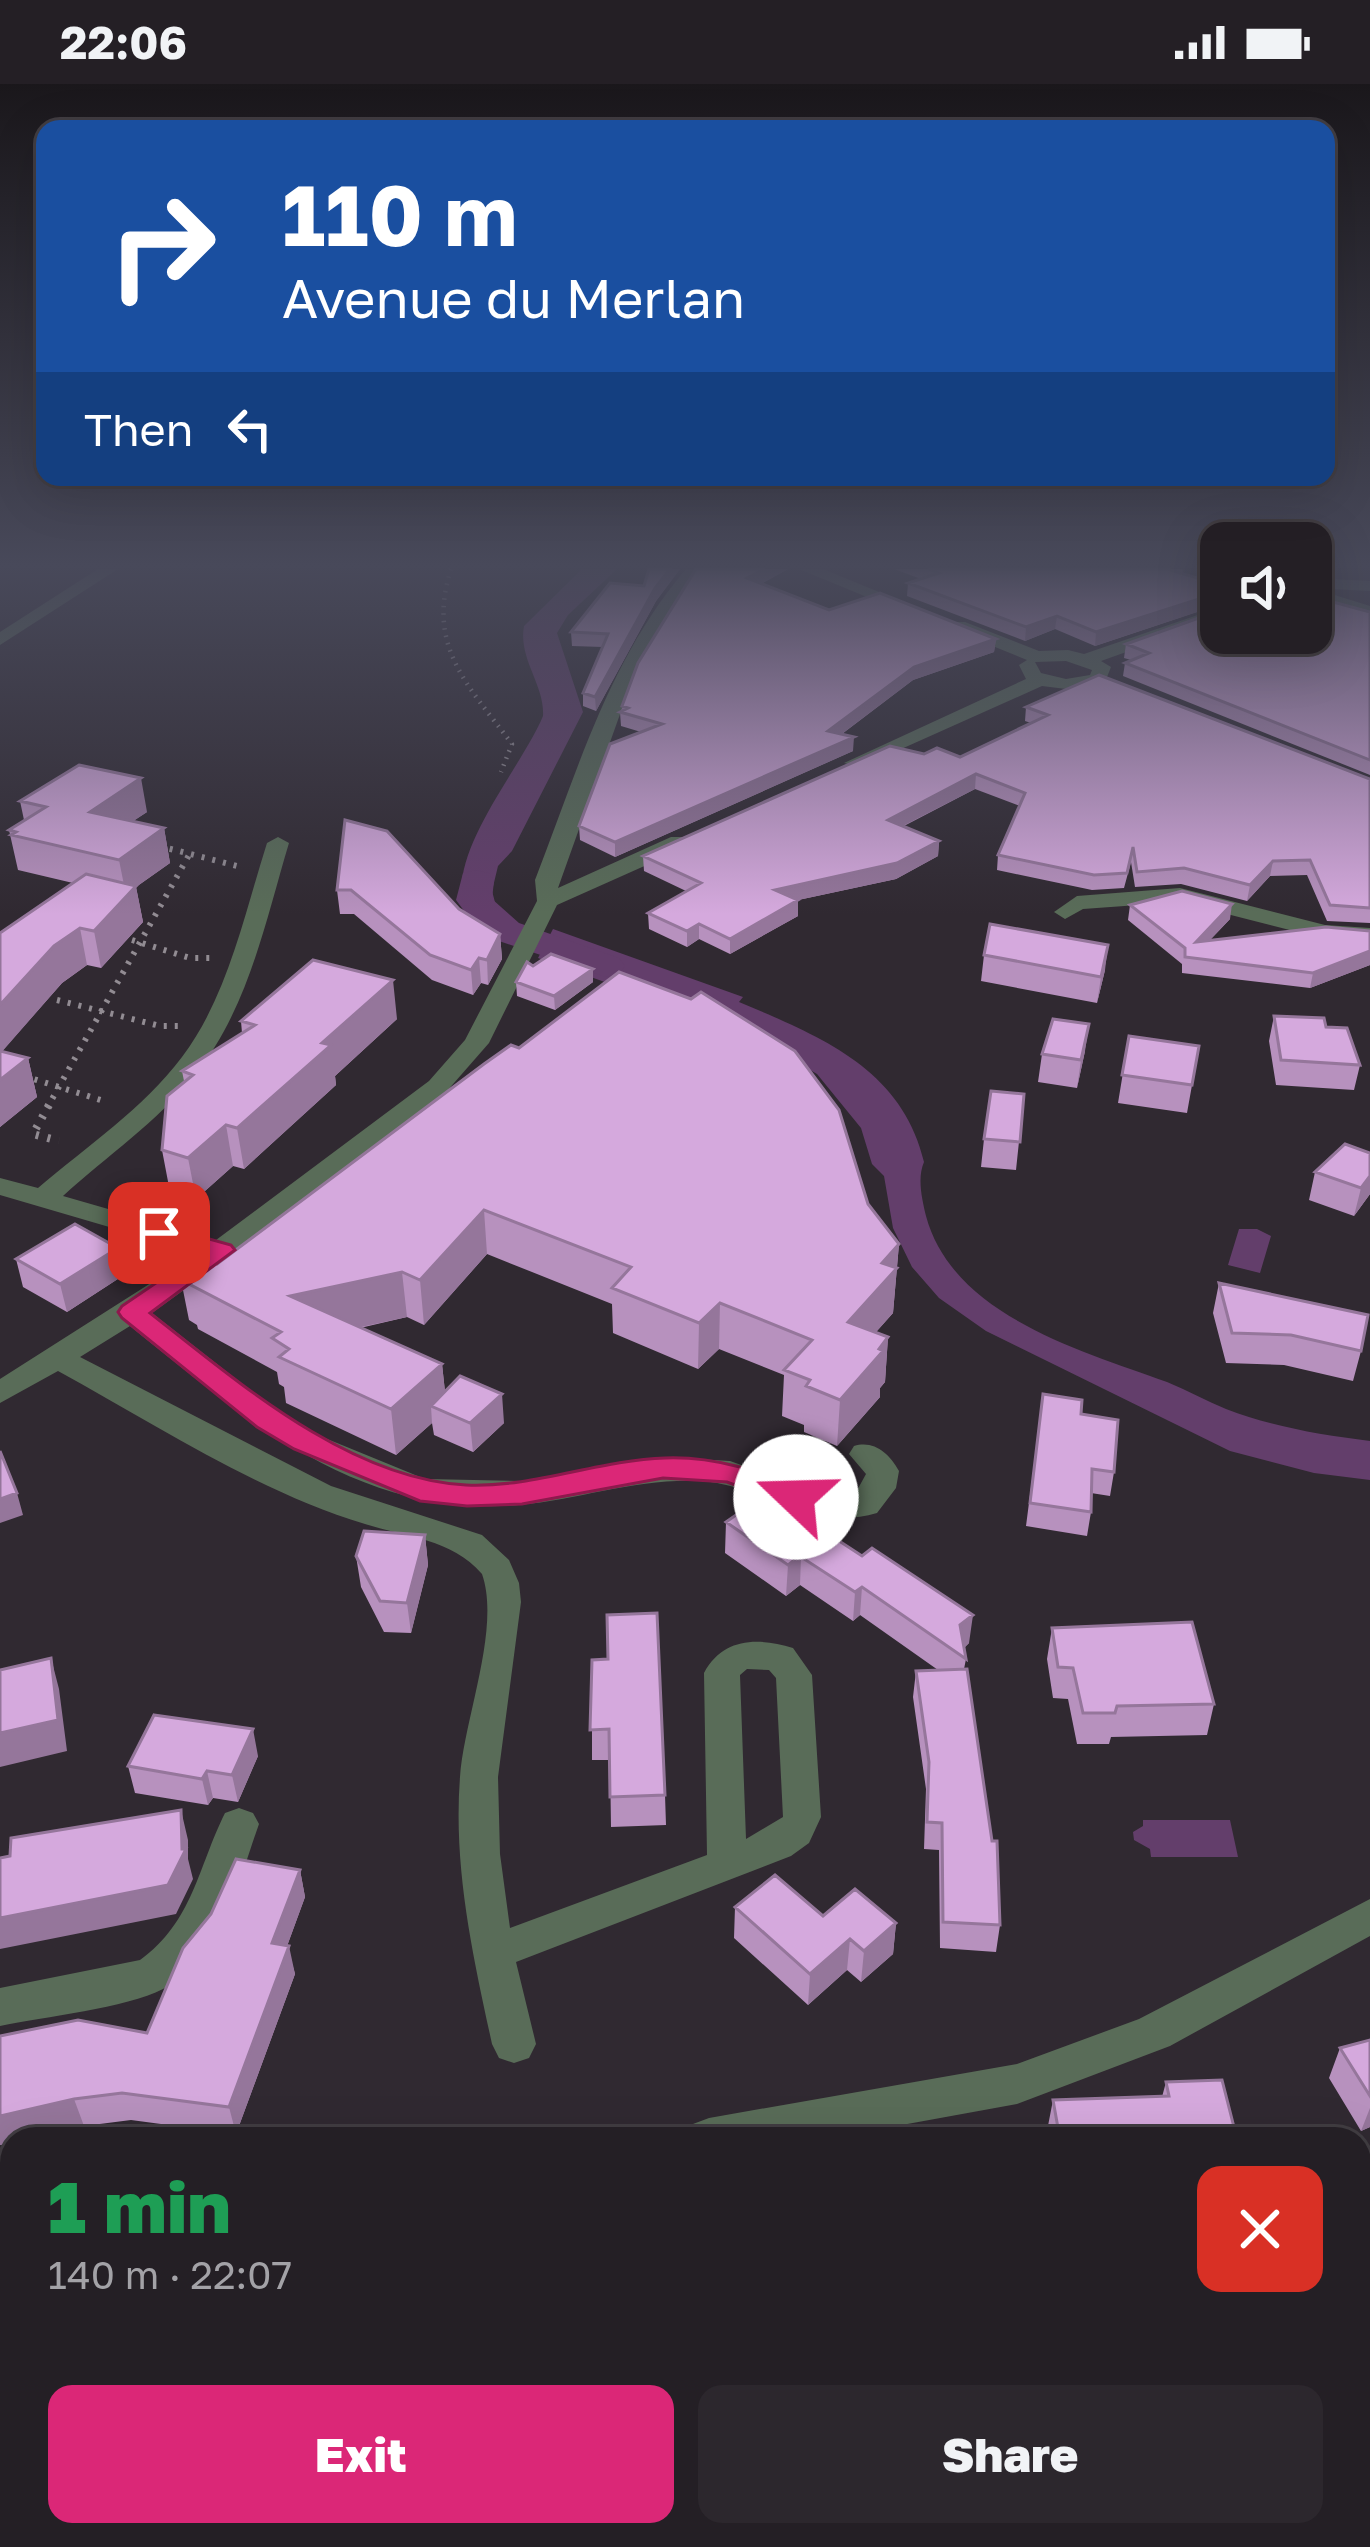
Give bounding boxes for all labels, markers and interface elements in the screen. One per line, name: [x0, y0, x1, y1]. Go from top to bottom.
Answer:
text: 22:06: [60, 15, 187, 69]
text: 110 m: [282, 164, 518, 264]
icon: right: [84, 168, 240, 324]
text: Avenue du Merlan: [282, 265, 745, 330]
icon: left: [217, 396, 283, 462]
text: Then: [84, 402, 193, 456]
map controls: [1200, 522, 1332, 654]
button: sound: [1200, 522, 1332, 654]
pin: [108, 1182, 210, 1284]
icon: arrive: [126, 1200, 192, 1266]
position arrow: [733, 1434, 859, 1560]
text: 1 min: [48, 2162, 231, 2249]
button: close: [1197, 2166, 1323, 2292]
text: 140 m · 22:07: [48, 2251, 292, 2298]
button: Exit: [48, 2385, 674, 2523]
button: Share: [698, 2385, 1323, 2523]

